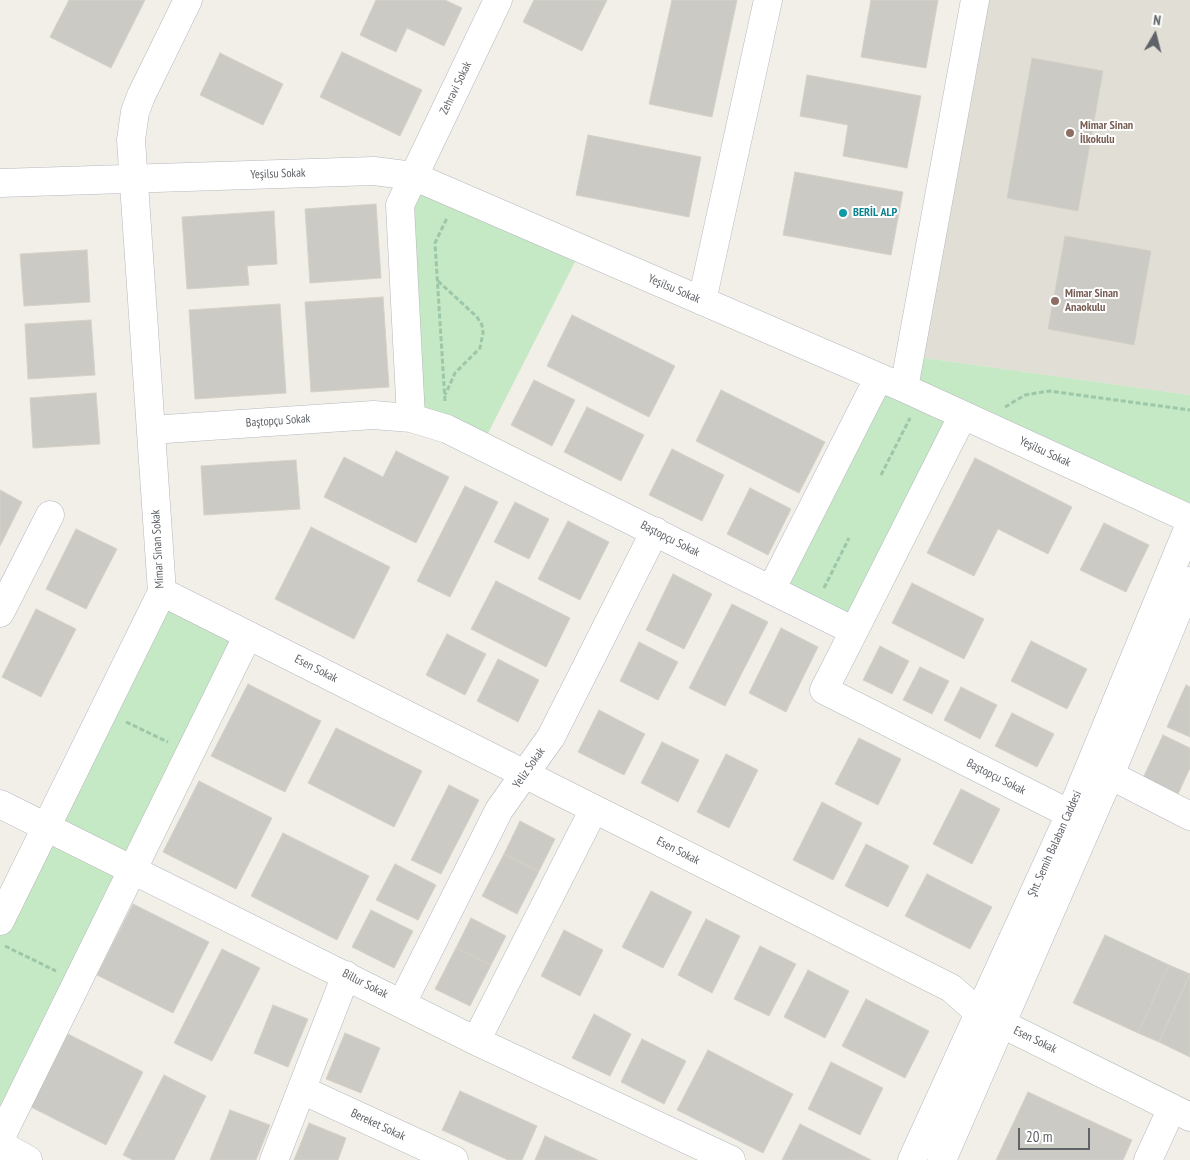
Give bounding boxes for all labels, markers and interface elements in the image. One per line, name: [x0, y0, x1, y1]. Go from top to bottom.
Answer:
north arrow: [1130, 10, 1180, 60]
text: N: [1152, 11, 1162, 30]
street label: Zehravi Sokak: [437, 59, 475, 117]
place label: Mimar Sinan İlkokulu: [1080, 119, 1133, 147]
marker: Mimar Sinan İlkokulu: [1064, 127, 1076, 139]
street label: Yeşilsu Sokak: [250, 166, 306, 182]
place label: BERİL ALP: [853, 206, 897, 220]
marker: BERİL ALP: [837, 207, 849, 219]
street label: Yeşilsu Sokak: [646, 272, 702, 306]
place label: Mimar Sinan Anaokulu: [1065, 287, 1118, 315]
marker: Mimar Sinan Anaokulu: [1049, 295, 1061, 307]
street label: Baştopçu Sokak: [245, 412, 311, 430]
street label: Yeşilsu Sokak: [1017, 434, 1073, 470]
street label: Mimar Sinan Sokak: [149, 509, 167, 589]
street label: Baştopçu Sokak: [638, 518, 702, 560]
street label: Esen Sokak: [292, 652, 340, 686]
street label: Yeliz Sokak: [510, 745, 548, 791]
street label: Baştopçu Sokak: [964, 756, 1028, 798]
street label: Şht. Semih Balaban Caddesi: [1025, 789, 1085, 899]
street label: Esen Sokak: [654, 834, 702, 868]
street label: Billur Sokak: [340, 966, 390, 1002]
street label: Esen Sokak: [1011, 1023, 1059, 1057]
street label: Bereket Sokak: [348, 1106, 408, 1144]
scale bar: [1020, 1118, 1092, 1150]
text: 20 m: [1026, 1127, 1052, 1146]

